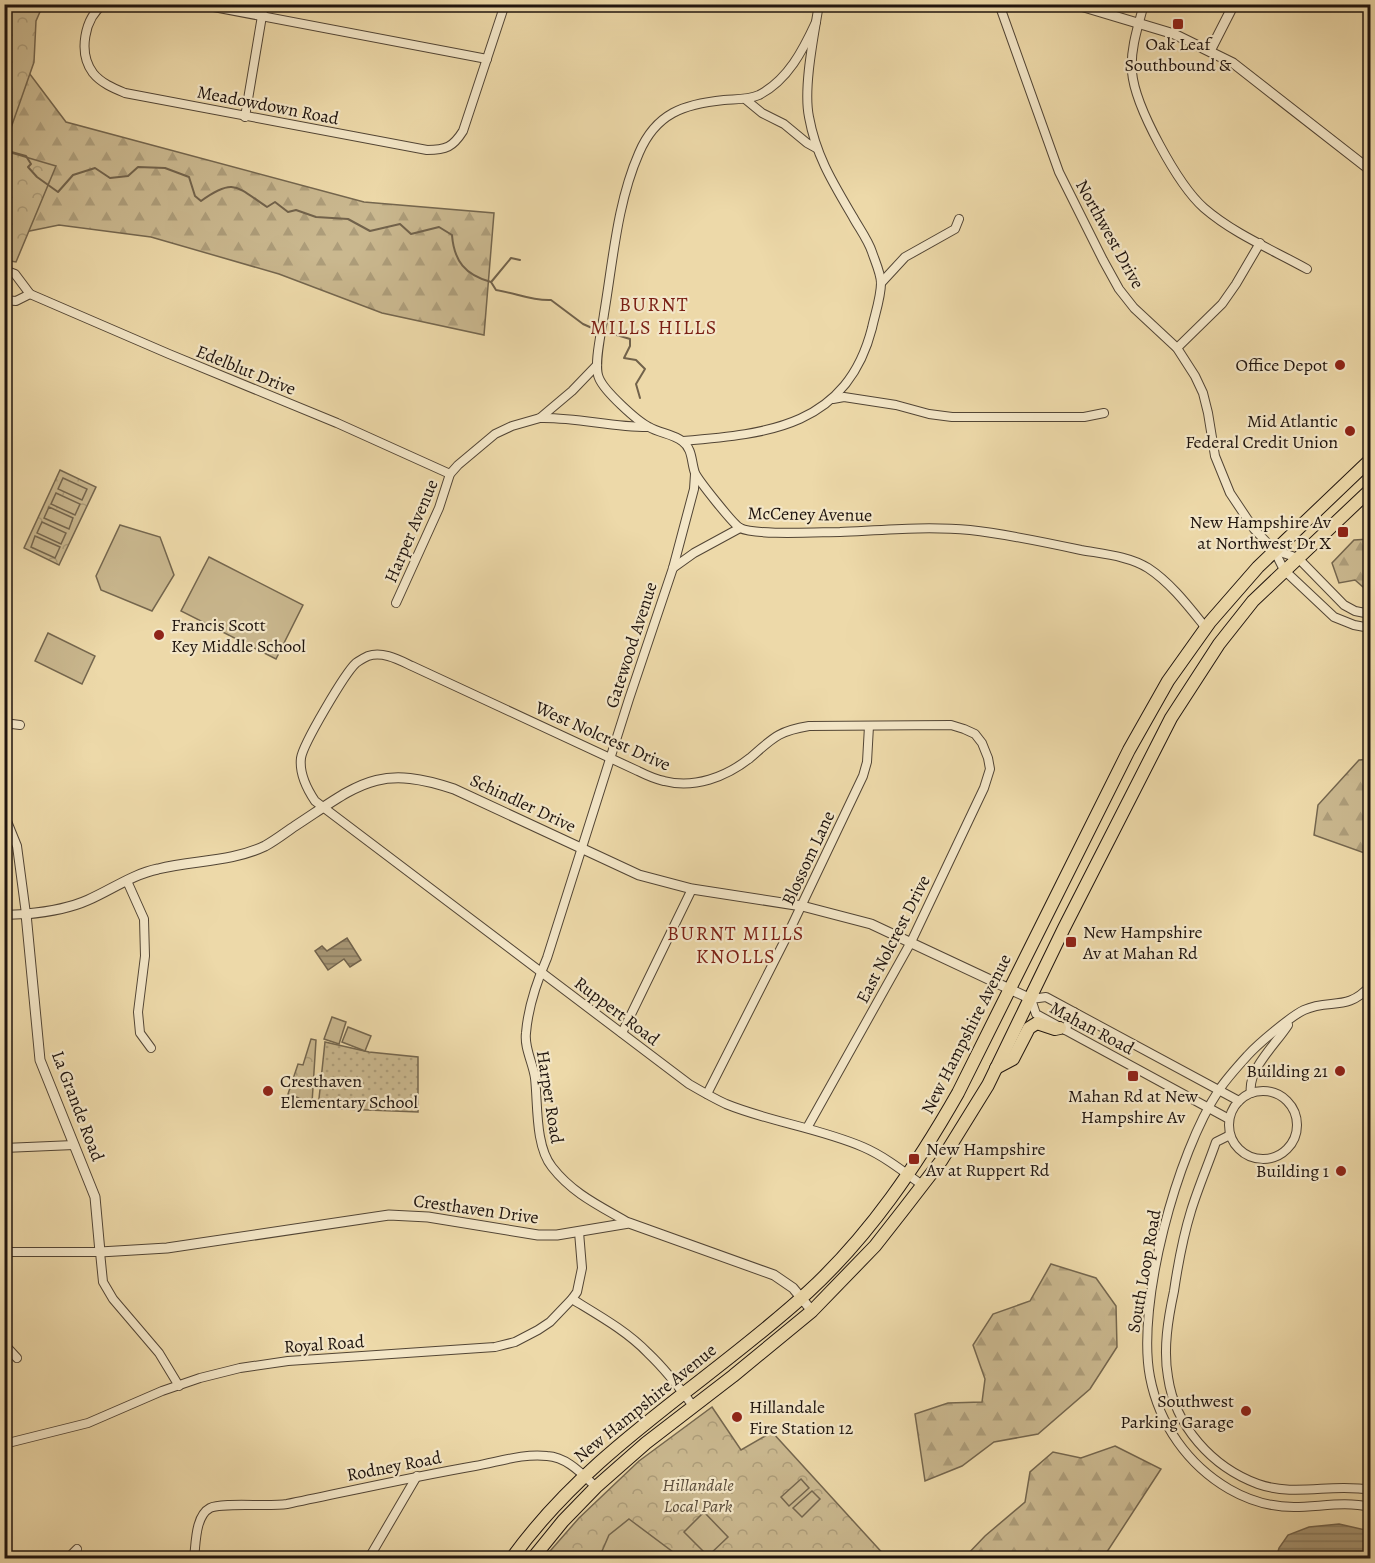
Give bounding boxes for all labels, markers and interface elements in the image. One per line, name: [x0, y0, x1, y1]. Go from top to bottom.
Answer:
marker: Oak Leaf Southbound &: [1171, 17, 1185, 31]
place label: Oak Leaf Southbound &: [1125, 32, 1232, 77]
street label: Meadowdown Road: [195, 79, 341, 131]
street label: Northwest Drive: [1070, 175, 1150, 293]
district label: BURNT MILLS HILLS: [590, 291, 718, 341]
street label: Edelblut Drive: [193, 339, 299, 401]
place label: Office Depot: [1235, 353, 1328, 377]
marker: Office Depot: [1333, 358, 1347, 372]
place label: Mid Atlantic Federal Credit Union: [1185, 409, 1338, 454]
marker: Mid Atlantic Federal Credit Union: [1343, 424, 1357, 438]
street label: Harper Avenue: [378, 476, 444, 586]
street label: McCeney Avenue: [747, 501, 873, 527]
place label: New Hampshire Av at Northwest Dr X: [1190, 510, 1332, 555]
marker: New Hampshire Av at Northwest Dr X: [1336, 525, 1350, 539]
street label: Gatewood Avenue: [599, 579, 663, 711]
place label: Francis Scott Key Middle School: [171, 613, 306, 658]
marker: Francis Scott Key Middle School: [152, 628, 166, 642]
street label: West Nolcrest Drive: [531, 695, 674, 777]
street label: Schindler Drive: [466, 768, 580, 838]
street label: Blossom Lane: [776, 807, 840, 909]
street label: East Nolcrest Drive: [850, 871, 936, 1007]
district label: BURNT MILLS KNOLLS: [667, 920, 805, 970]
place label: New Hampshire Av at Mahan Rd: [1082, 920, 1203, 965]
marker: New Hampshire Av at Mahan Rd: [1064, 935, 1078, 949]
street label: New Hampshire Avenue: [915, 950, 1017, 1118]
street label: Ruppert Road: [569, 971, 665, 1051]
street label: Mahan Road: [1046, 996, 1139, 1060]
street label: La Grande Road: [46, 1047, 110, 1165]
street label: Harper Road: [531, 1049, 569, 1146]
place label: Building 21: [1246, 1059, 1328, 1083]
marker: Building 21: [1333, 1064, 1347, 1078]
place label: Cresthaven Elementary School: [280, 1069, 418, 1114]
marker: Mahan Rd at New Hampshire Av: [1126, 1069, 1140, 1083]
marker: Cresthaven Elementary School: [261, 1084, 275, 1098]
place label: Mahan Rd at New Hampshire Av: [1068, 1084, 1198, 1129]
place label: New Hampshire Av at Ruppert Rd: [925, 1137, 1050, 1182]
marker: New Hampshire Av at Ruppert Rd: [907, 1152, 921, 1166]
place label: Building 1: [1256, 1159, 1329, 1183]
marker: Building 1: [1334, 1164, 1348, 1178]
street label: Cresthaven Drive: [412, 1188, 540, 1230]
street label: South Loop Road: [1121, 1207, 1167, 1334]
street label: Royal Road: [283, 1329, 365, 1359]
street label: New Hampshire Avenue: [569, 1338, 721, 1468]
place label: Southwest Parking Garage: [1120, 1389, 1234, 1434]
place label: Hillandale Fire Station 12: [749, 1395, 854, 1440]
marker: Southwest Parking Garage: [1239, 1404, 1253, 1418]
marker: Hillandale Fire Station 12: [730, 1410, 744, 1424]
street label: Rodney Road: [345, 1445, 444, 1487]
park label: Hillandale Local Park: [662, 1473, 734, 1518]

